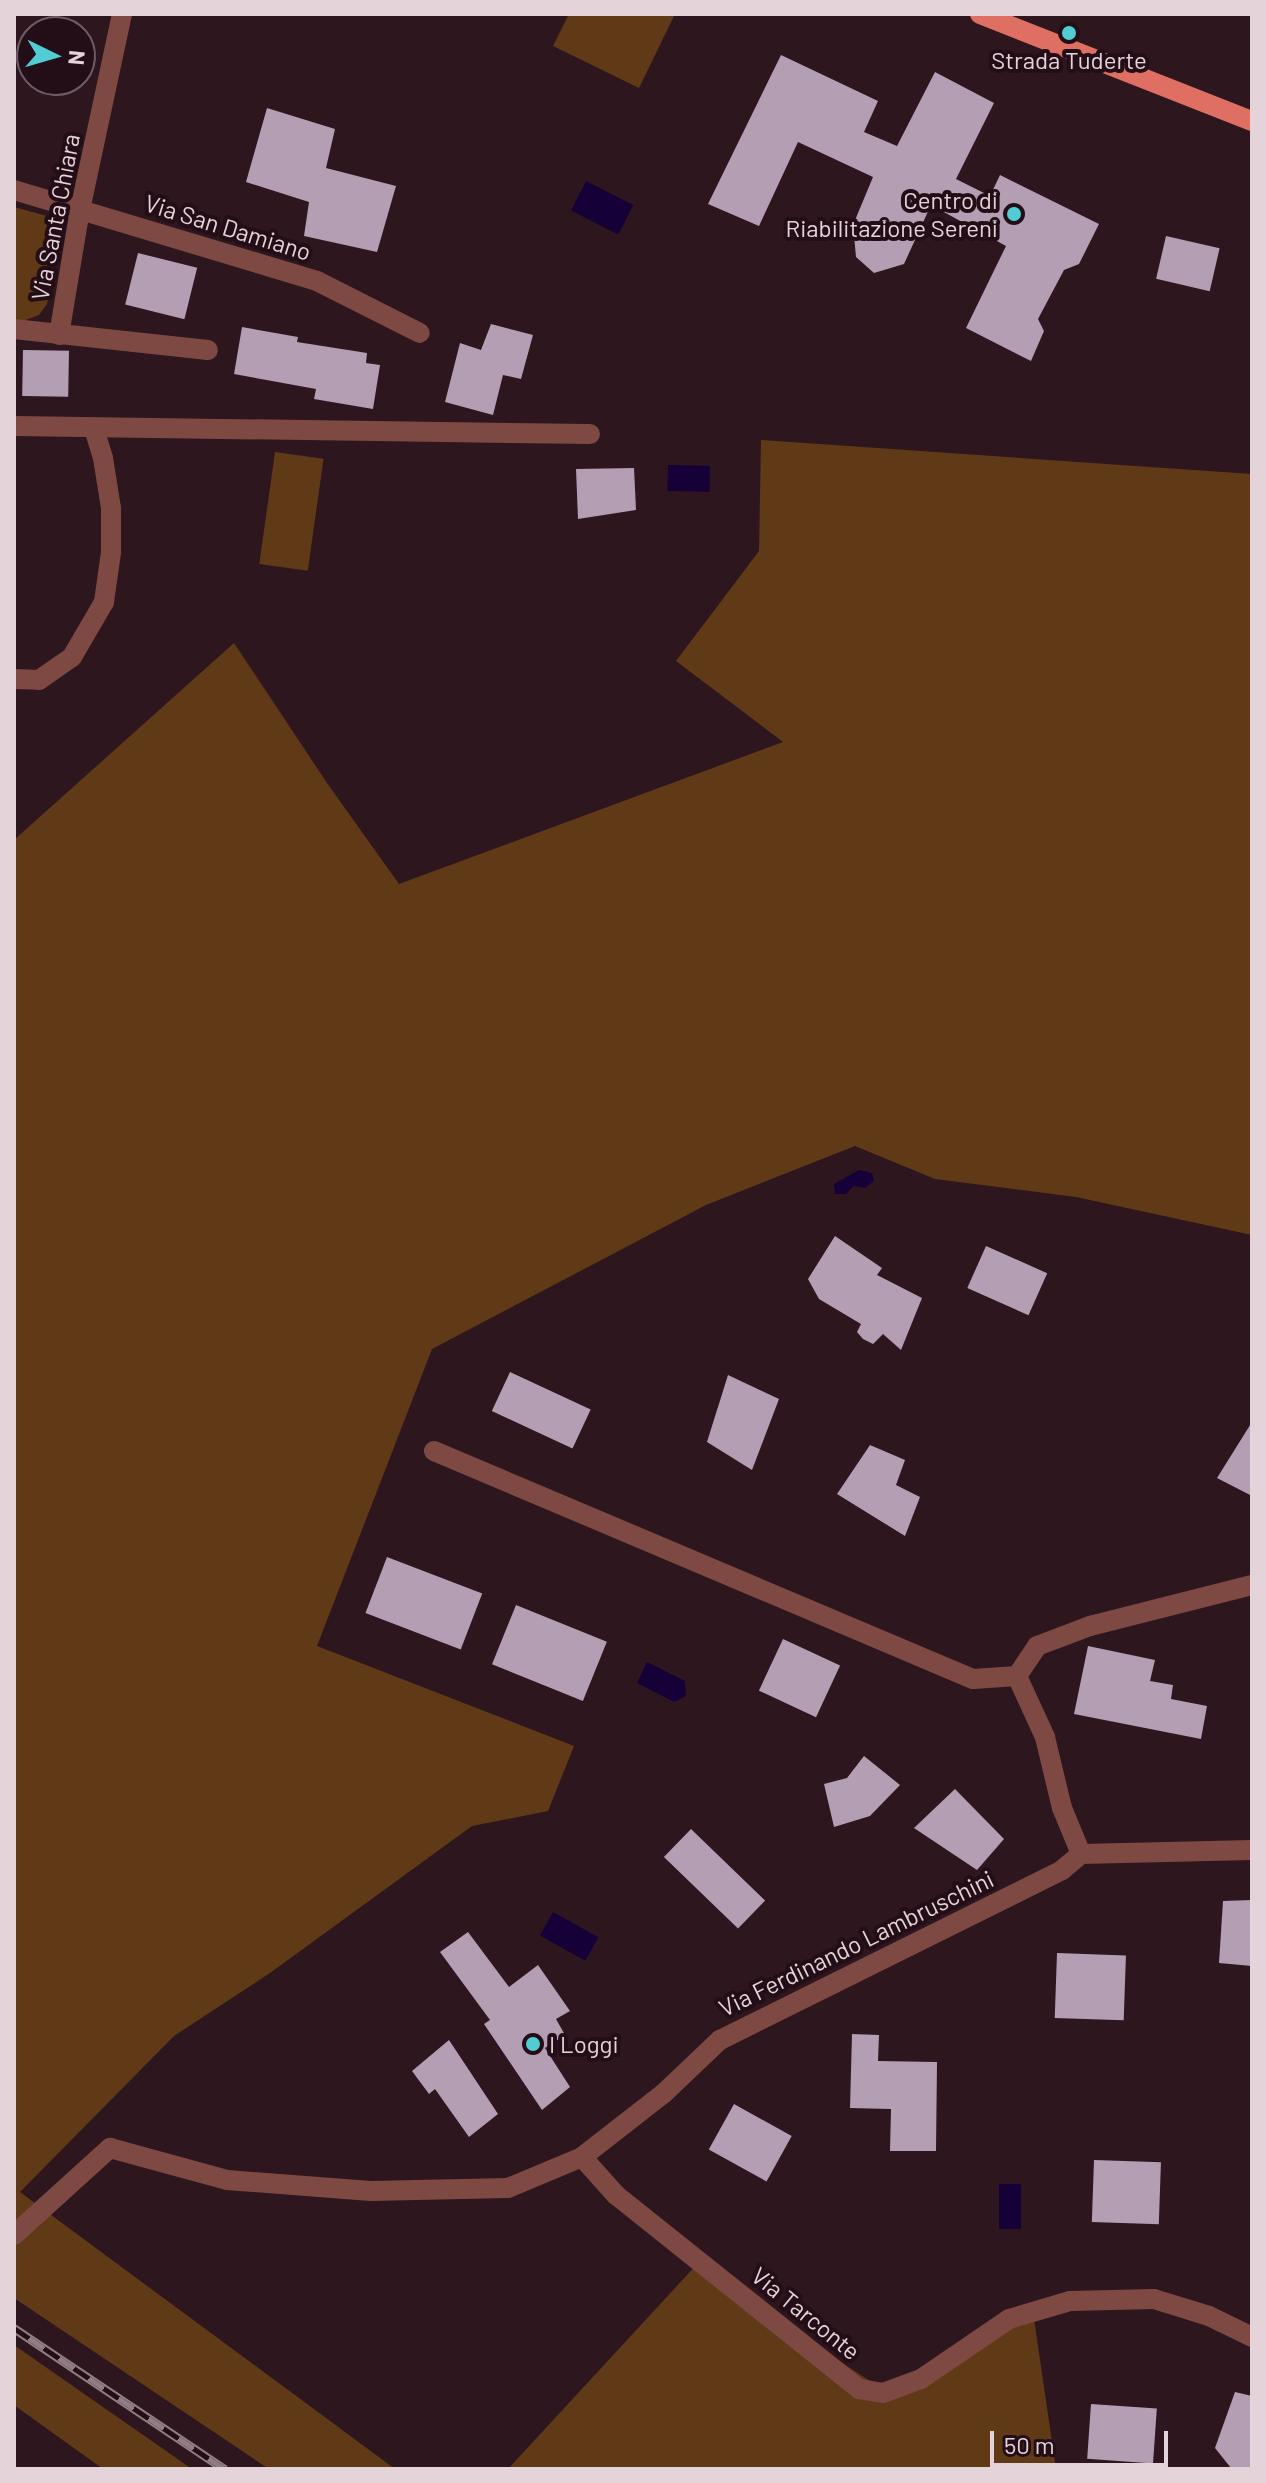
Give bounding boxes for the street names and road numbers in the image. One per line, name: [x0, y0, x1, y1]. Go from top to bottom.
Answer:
street label: Via Santa Chiara: [25, 131, 85, 303]
street label: Via San Damiano: [141, 188, 315, 266]
street label: Via Ferdinando Lambruschini: [714, 1864, 998, 2022]
street label: Via Tarconte: [746, 2261, 866, 2365]

